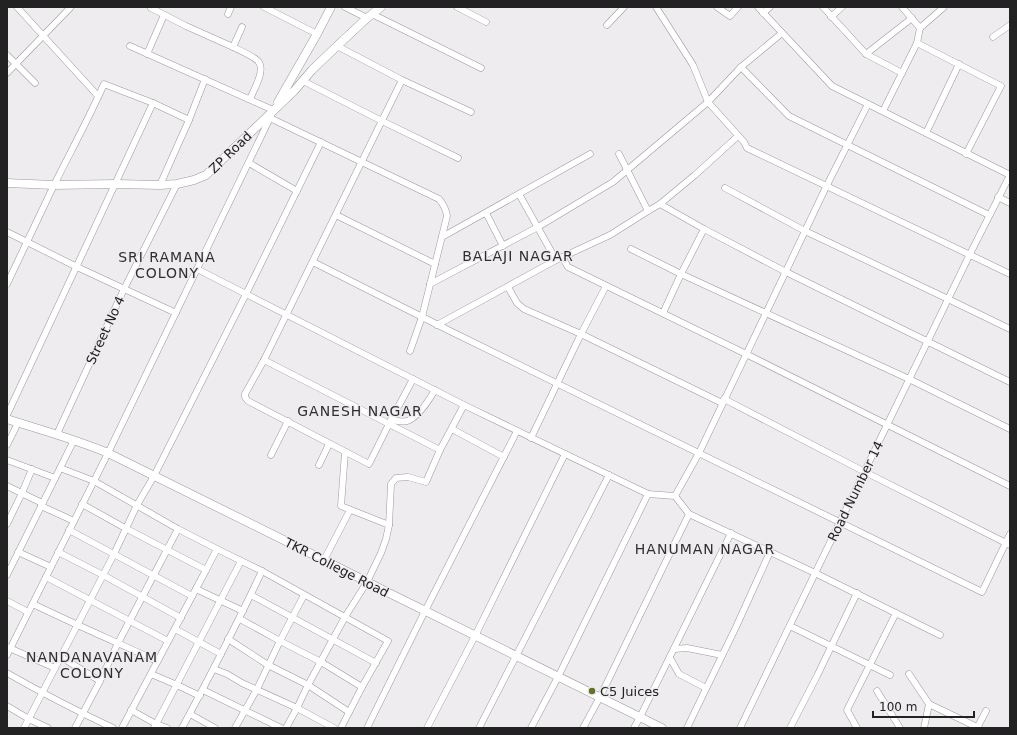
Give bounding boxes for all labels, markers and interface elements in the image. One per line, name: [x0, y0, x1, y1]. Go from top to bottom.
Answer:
street label: ZP Road: [206, 128, 255, 176]
district label: BALAJI NAGAR: [462, 248, 574, 264]
district label: SRI RAMANA COLONY: [118, 249, 216, 281]
street label: Street No 4: [83, 294, 128, 367]
district label: GANESH NAGAR: [297, 403, 423, 419]
street label: Road Number 14: [825, 439, 886, 544]
street label: TKR College Road: [281, 534, 391, 600]
district label: HANUMAN NAGAR: [635, 541, 775, 557]
district label: NANDANAVANAM COLONY: [26, 649, 158, 681]
place label: C5 Juices: [600, 684, 659, 699]
marker: C5 Juices: [587, 686, 597, 696]
scale bar: [873, 693, 974, 719]
text: 100 m: [879, 700, 917, 714]

